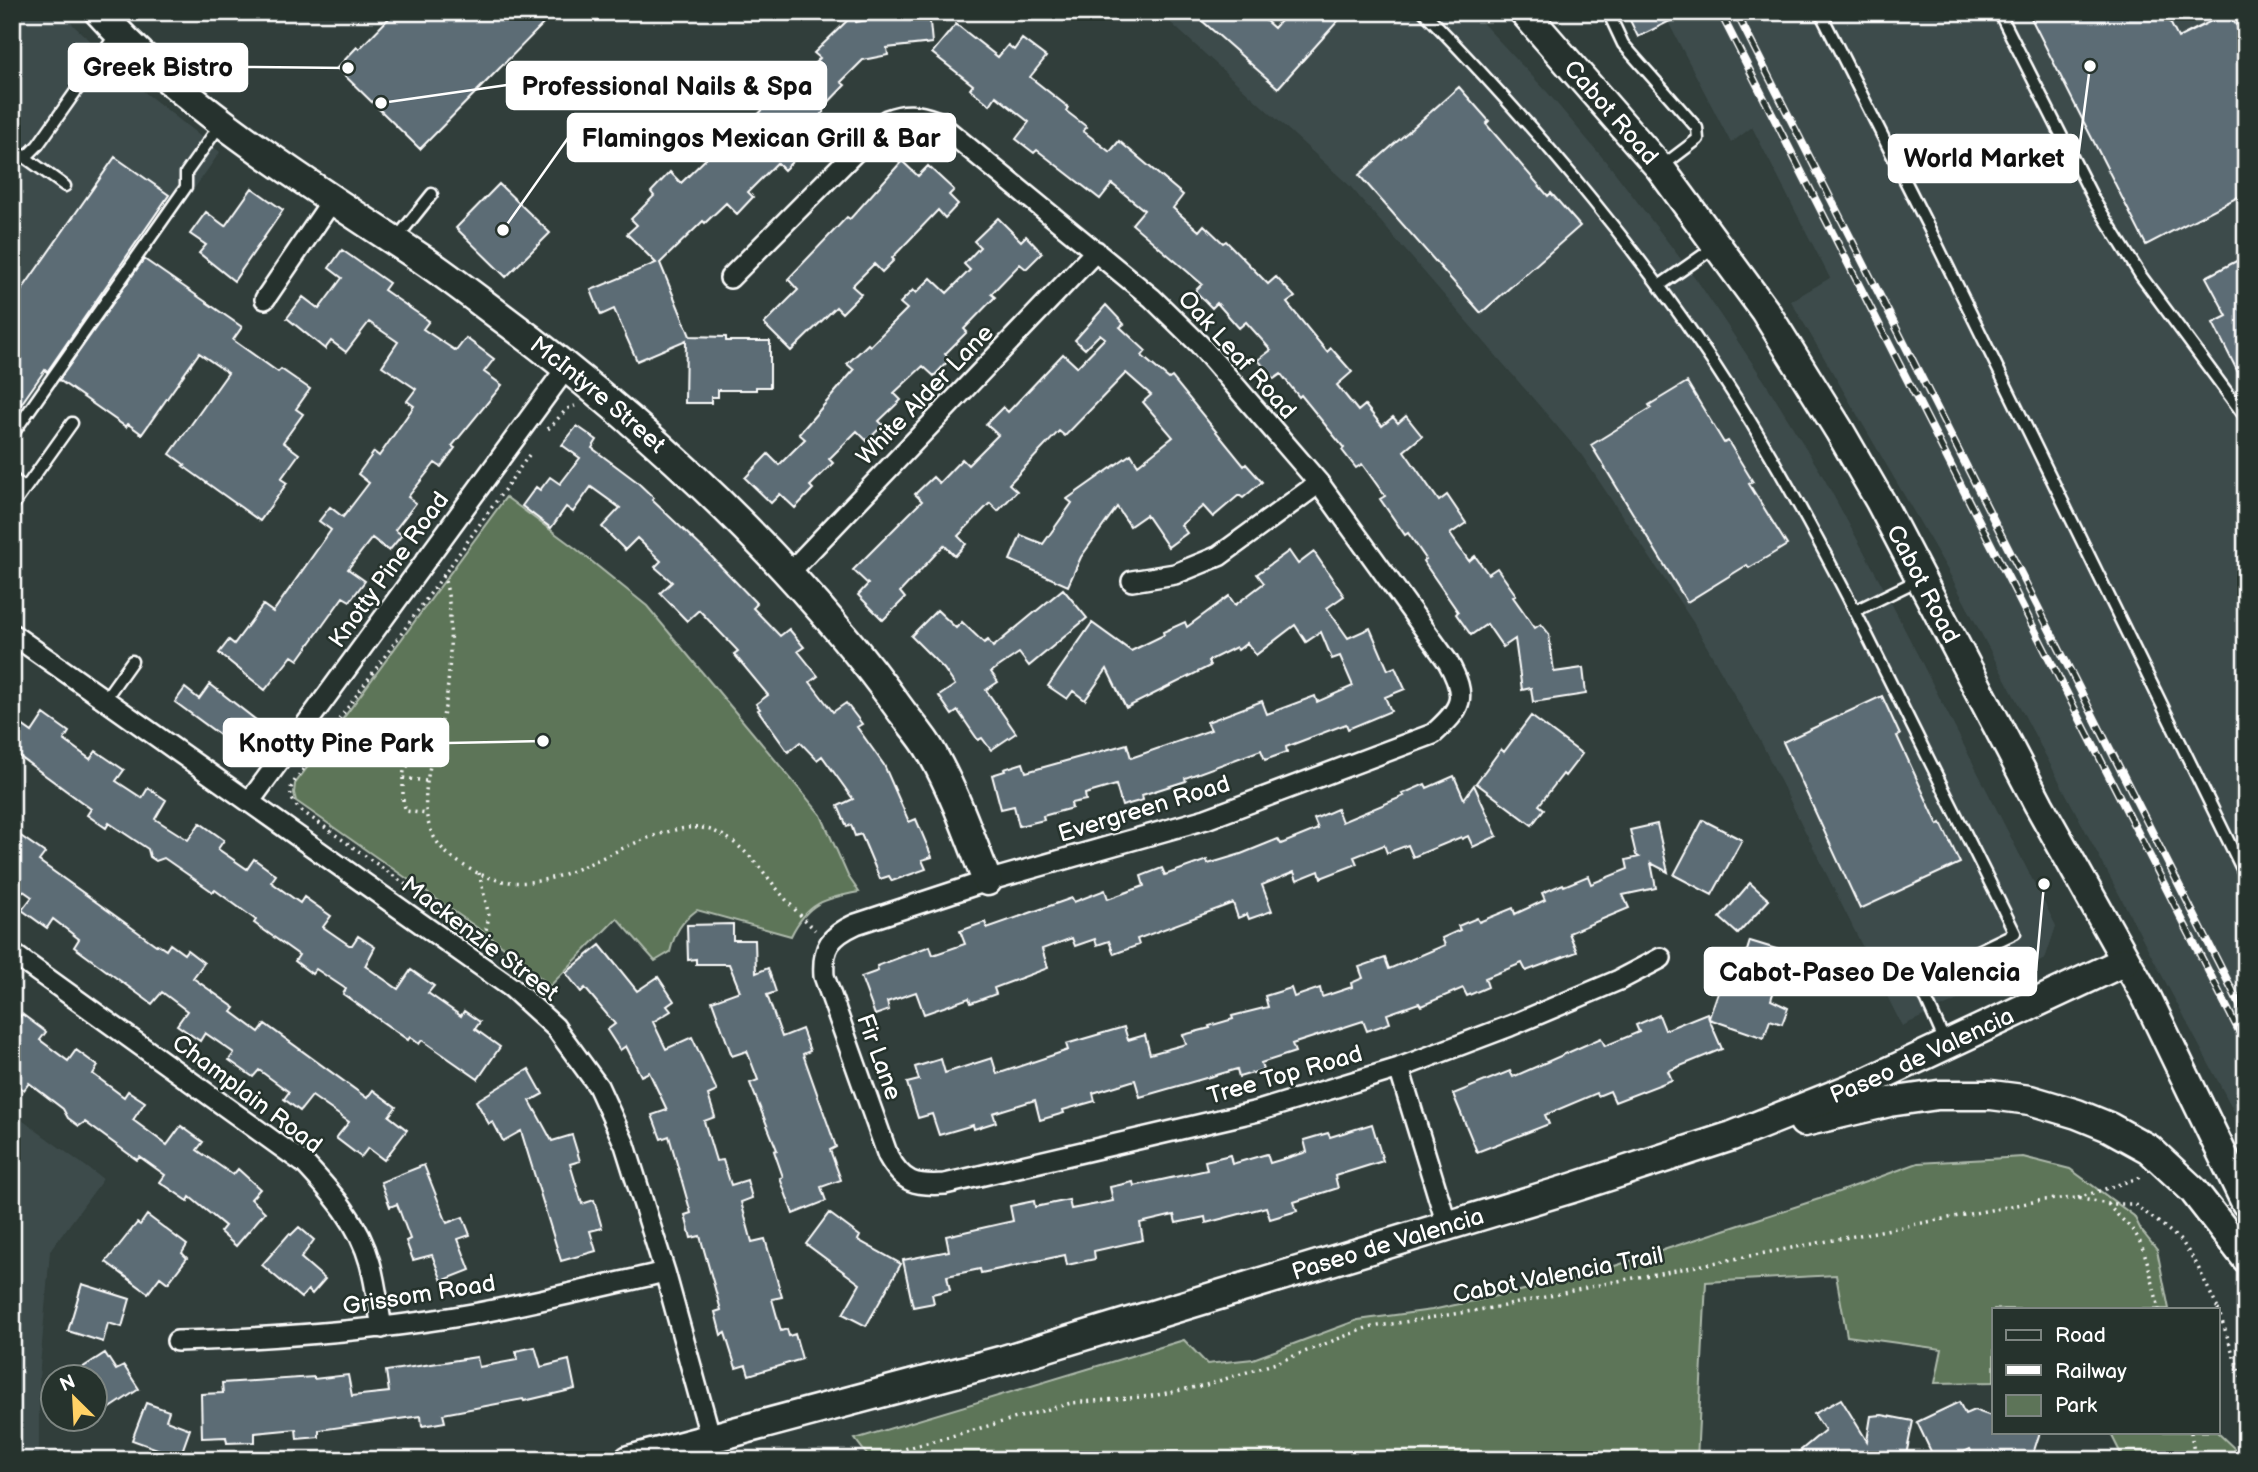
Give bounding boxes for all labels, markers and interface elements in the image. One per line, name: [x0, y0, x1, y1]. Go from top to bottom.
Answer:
callout: Greek Bistro: [69, 44, 247, 91]
text: Greek Bistro: [83, 53, 233, 84]
street label: Cabot Road: [1558, 54, 1665, 171]
callout: Professional Nails & Spa: [507, 62, 826, 109]
text: Professional Nails & Spa: [521, 72, 813, 103]
callout: Flamingos Mexican Grill & Bar: [568, 114, 955, 161]
text: Flamingos Mexican Grill & Bar: [581, 124, 941, 155]
callout: World Market: [1889, 135, 2078, 182]
text: World Market: [1903, 144, 2065, 175]
street label: Oak Leaf Road: [1172, 285, 1302, 425]
street label: White Alder Lane: [850, 319, 1000, 471]
street label: McIntyre Street: [525, 330, 672, 459]
street label: Knotty Pine Road: [323, 486, 455, 654]
street label: Cabot Road: [1880, 520, 1966, 648]
callout: Knotty Pine Park: [224, 719, 448, 766]
text: Knotty Pine Park: [238, 729, 434, 760]
street label: Evergreen Road: [1055, 769, 1233, 849]
street label: Mackenzie Street: [396, 870, 565, 1008]
callout: Cabot-Paseo De Valencia: [1705, 948, 2036, 995]
text: Cabot-Paseo De Valencia: [1719, 958, 2021, 989]
street label: Paseo de Valencia: [1826, 1001, 2018, 1110]
street label: Fir Lane: [850, 1010, 908, 1104]
street label: Champlain Road: [166, 1028, 328, 1160]
street label: Tree Top Road: [1204, 1039, 1366, 1111]
street label: Paseo de Valencia: [1288, 1201, 1487, 1287]
street label: Cabot Valencia Trail: [1450, 1240, 1666, 1310]
street label: Grissom Road: [341, 1269, 497, 1321]
legend: [1992, 1308, 2220, 1434]
text: Road: [2055, 1323, 2106, 1348]
text: Railway: [2055, 1359, 2127, 1384]
north arrow: [38, 1364, 108, 1434]
text: N: [56, 1370, 79, 1397]
text: Park: [2055, 1393, 2098, 1418]

